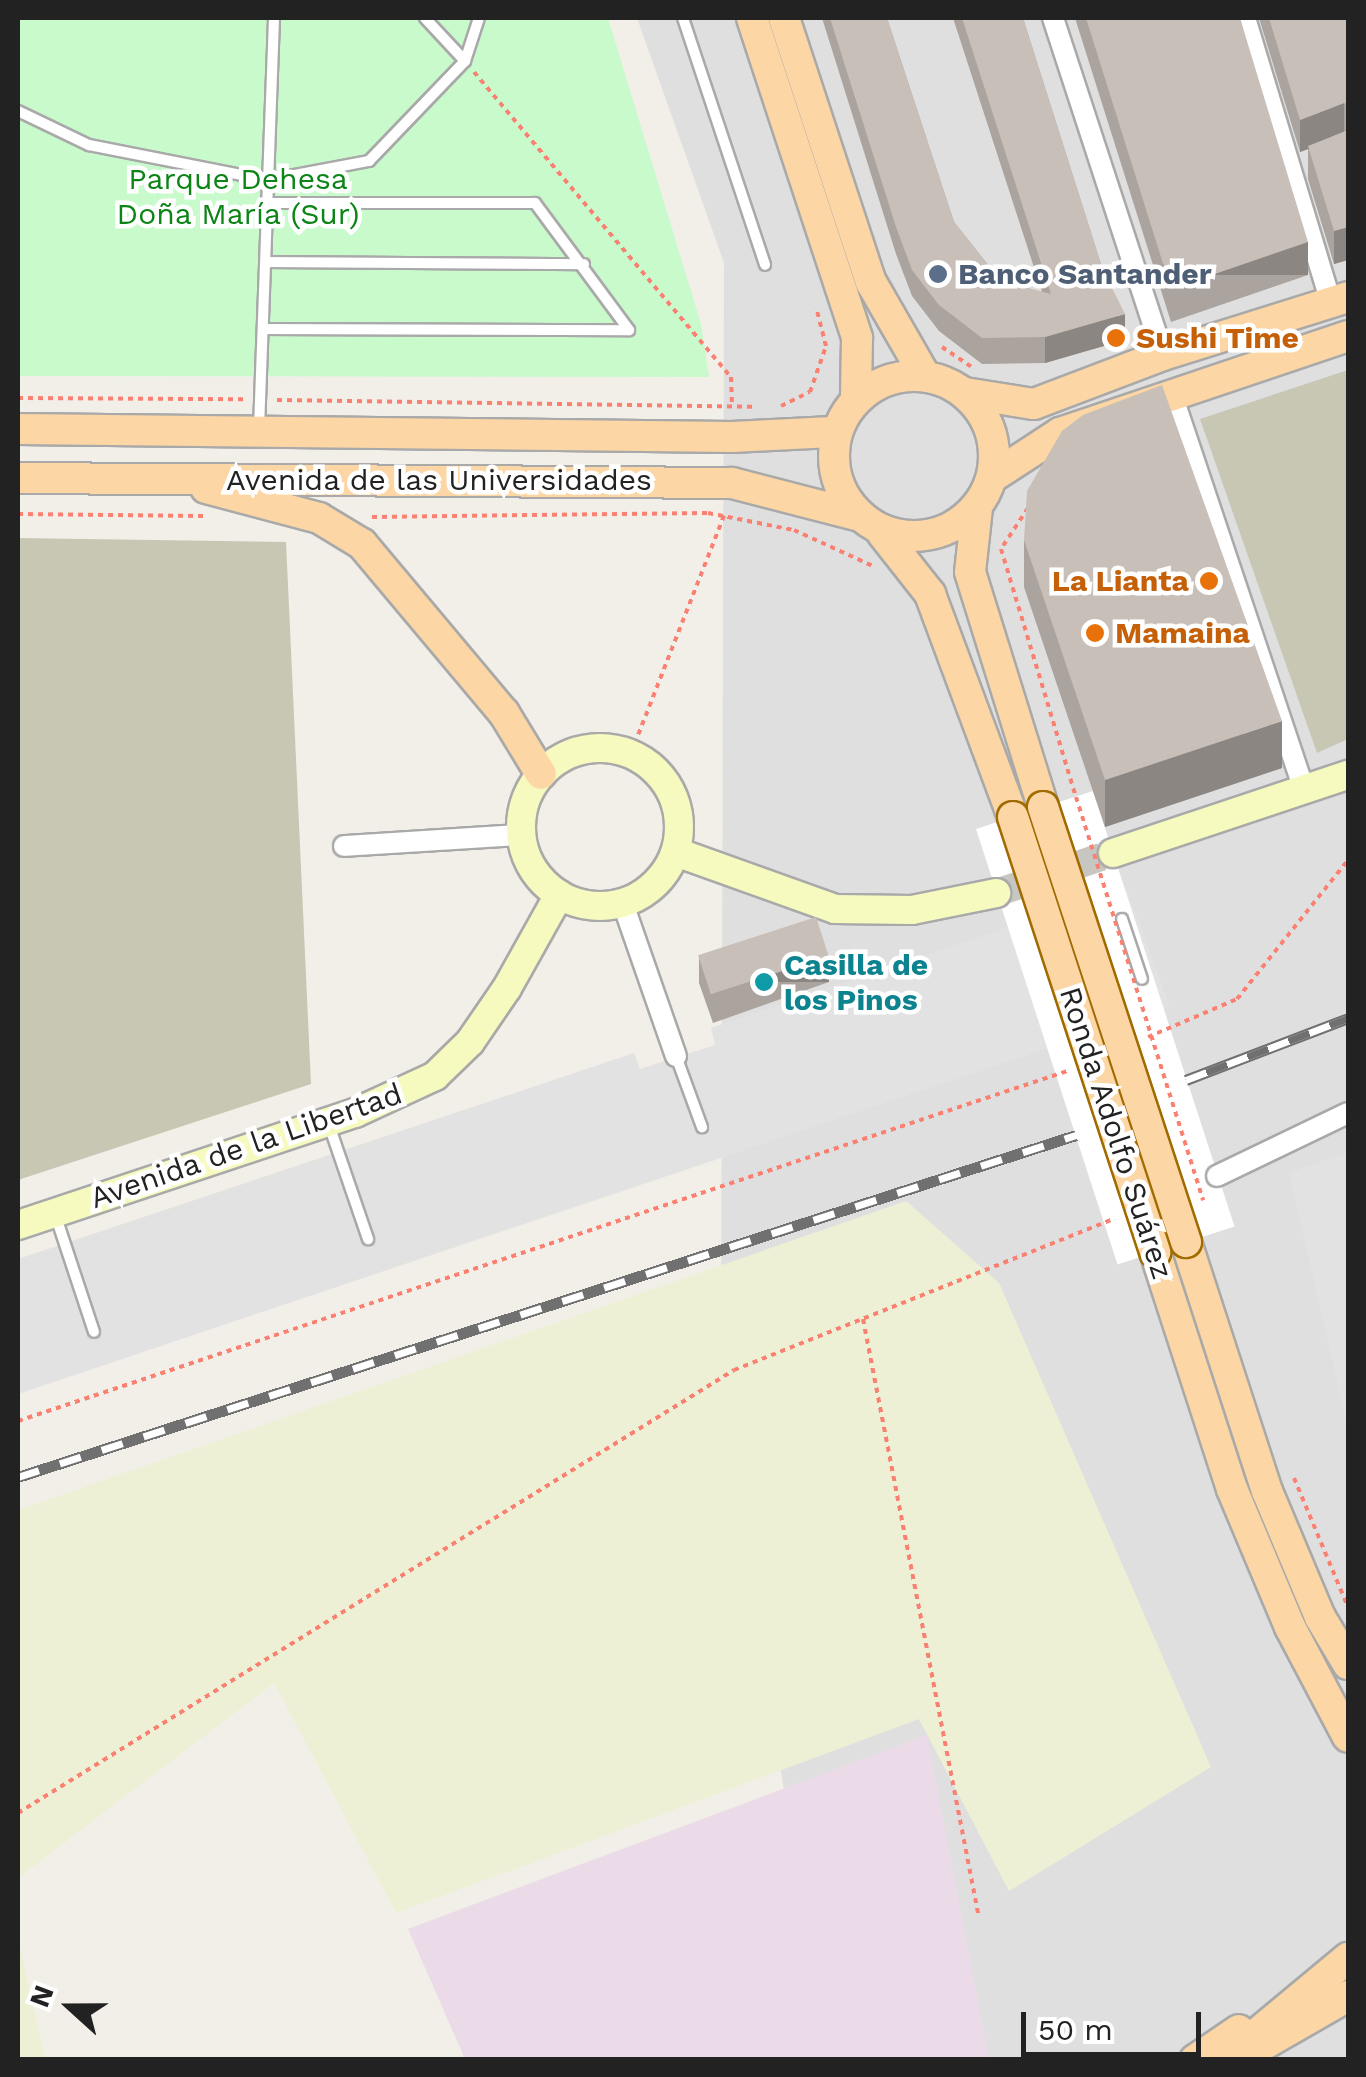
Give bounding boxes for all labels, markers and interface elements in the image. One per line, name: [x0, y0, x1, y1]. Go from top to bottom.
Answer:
park label: Parque Dehesa Doña María (Sur): [116, 161, 360, 232]
place label: Banco Santander: [958, 256, 1212, 292]
marker: Banco Santander: [927, 263, 949, 285]
place label: Sushi Time: [1136, 320, 1299, 356]
marker: Sushi Time: [1105, 327, 1127, 349]
street label: Avenida de las Universidades: [226, 462, 652, 498]
place label: La Lianta: [1052, 563, 1189, 599]
marker: La Lianta: [1198, 570, 1220, 592]
place label: Mamaina: [1115, 615, 1250, 651]
marker: Mamaina: [1084, 622, 1106, 644]
place label: Casilla de los Pinos: [784, 947, 929, 1018]
marker: Casilla de los Pinos: [753, 971, 775, 993]
street label: Ronda Adolfo Suárez: [1051, 982, 1181, 1284]
street label: Avenida de la Libertad: [85, 1075, 407, 1217]
north arrow: [20, 1957, 120, 2057]
text: N: [22, 1980, 61, 2012]
scale bar: [1026, 1992, 1206, 2054]
text: 50 m: [1038, 2012, 1113, 2047]

